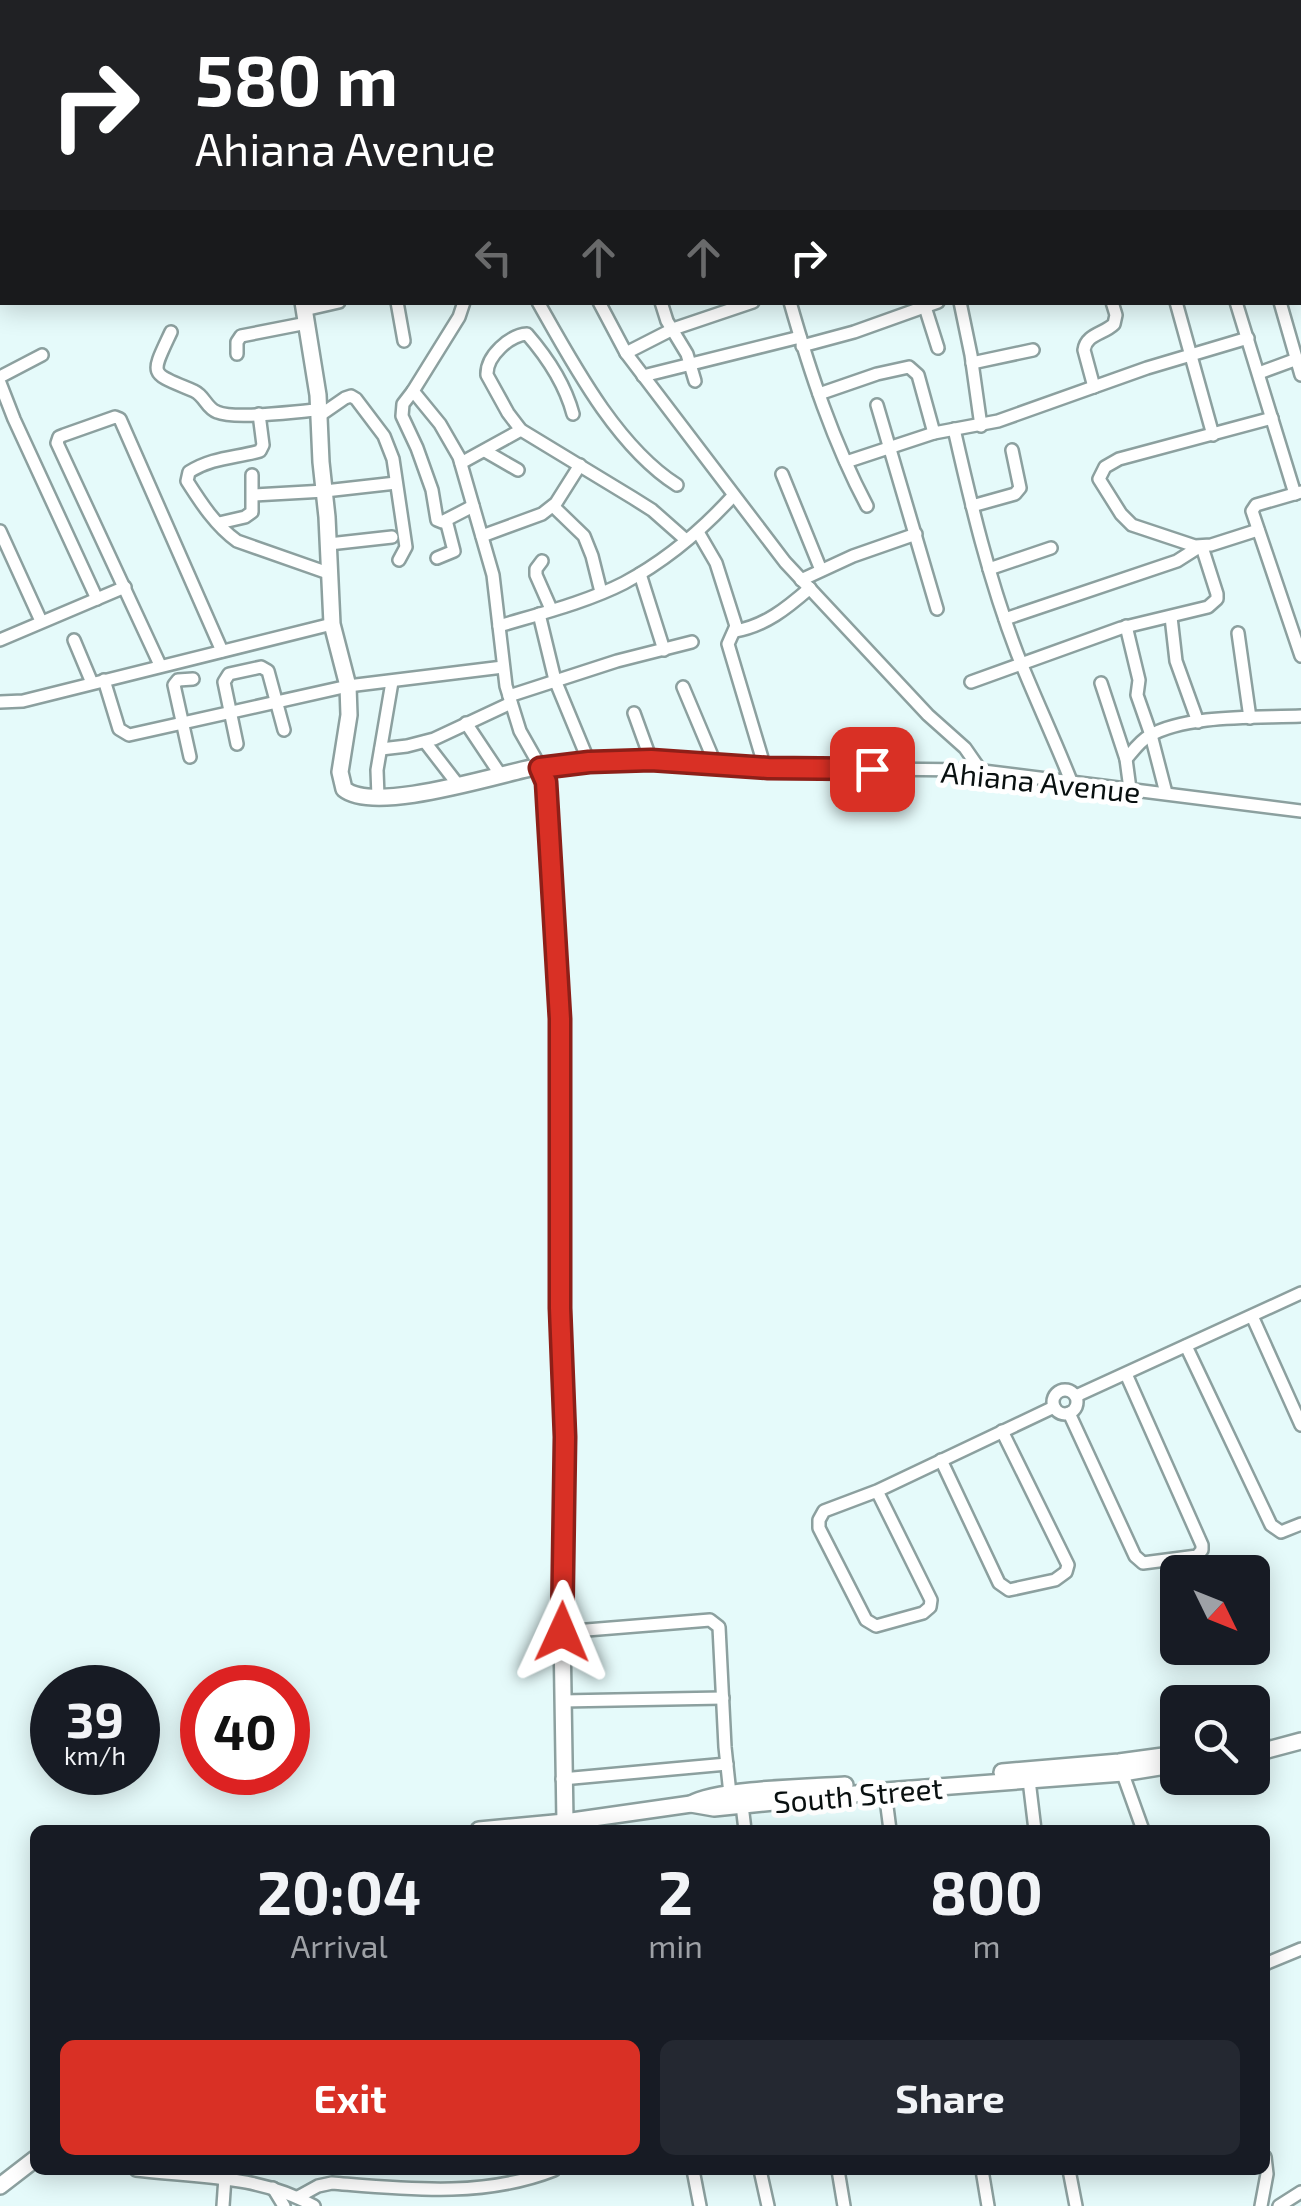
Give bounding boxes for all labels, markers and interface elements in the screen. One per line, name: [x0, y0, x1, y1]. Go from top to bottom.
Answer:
text: 580 m: [195, 36, 398, 120]
icon: right: [30, 40, 160, 170]
text: Ahiana Avenue: [195, 121, 496, 175]
icon: left: [466, 230, 521, 285]
icon: ahead: [571, 230, 626, 285]
icon: ahead: [676, 230, 731, 285]
icon: right: [781, 230, 836, 285]
pin: [830, 727, 915, 812]
icon: arrive: [845, 742, 900, 797]
street label: Ahiana Avenue: [939, 753, 1143, 809]
north arrow: [1160, 1555, 1270, 1665]
map controls: [1160, 1555, 1270, 1795]
position arrow: [510, 1580, 614, 1684]
speed limit sign: 40: [180, 1665, 310, 1795]
button: search: [1160, 1685, 1270, 1795]
text: 39: [66, 1688, 124, 1748]
text: km/h: [64, 1740, 126, 1770]
street label: South Street: [772, 1769, 944, 1819]
text: 20:04: [257, 1855, 421, 1927]
text: 2: [658, 1855, 693, 1927]
text: 800: [930, 1855, 1043, 1927]
text: Arrival: [290, 1926, 388, 1964]
text: min: [648, 1926, 703, 1964]
text: m: [972, 1926, 1000, 1964]
button: Exit: [60, 2040, 640, 2155]
button: Share: [660, 2040, 1240, 2155]

